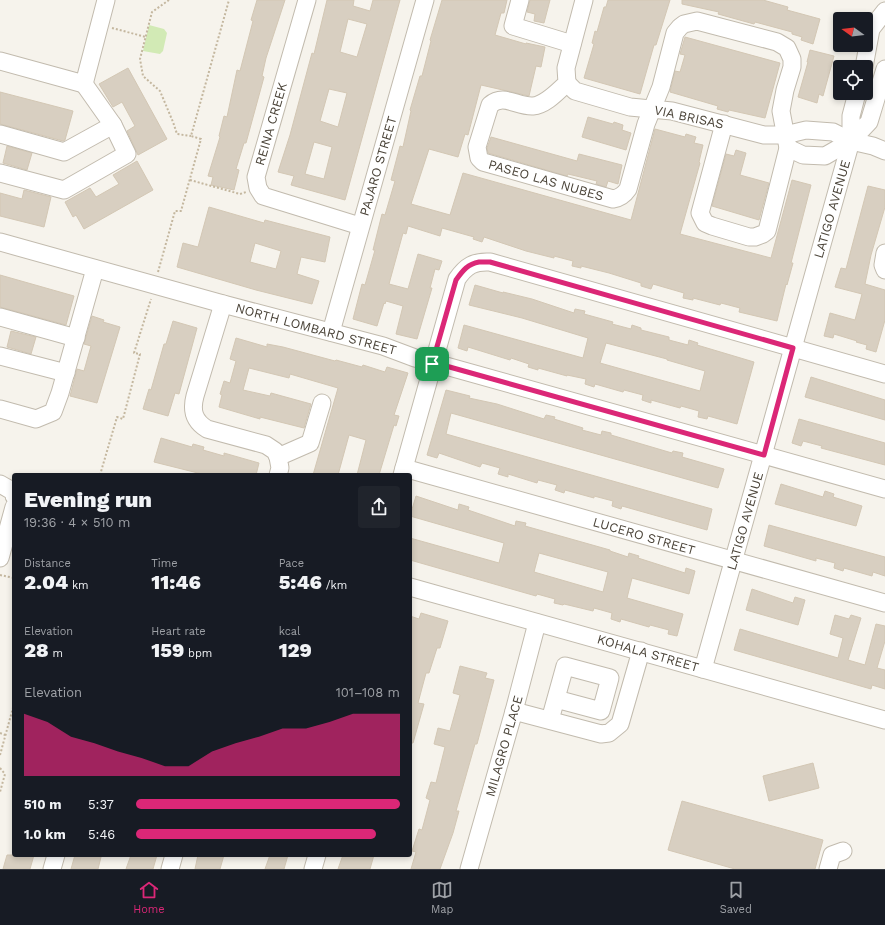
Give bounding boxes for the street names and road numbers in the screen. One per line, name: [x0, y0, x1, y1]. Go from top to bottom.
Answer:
street label: REINA CREEK: [252, 80, 290, 167]
street label: VIA BRISAS: [653, 102, 725, 132]
street label: PAJARO STREET: [357, 114, 399, 218]
street label: PASEO LAS NUBES: [487, 156, 605, 204]
street label: LATIGO AVENUE: [811, 158, 853, 260]
street label: NORTH LOMBARD STREET: [234, 300, 398, 358]
street label: LATIGO AVENUE: [724, 470, 766, 572]
street label: LUCERO STREET: [591, 514, 697, 558]
street label: KOHALA STREET: [595, 631, 701, 675]
street label: MILAGRO PLACE: [482, 694, 526, 798]

